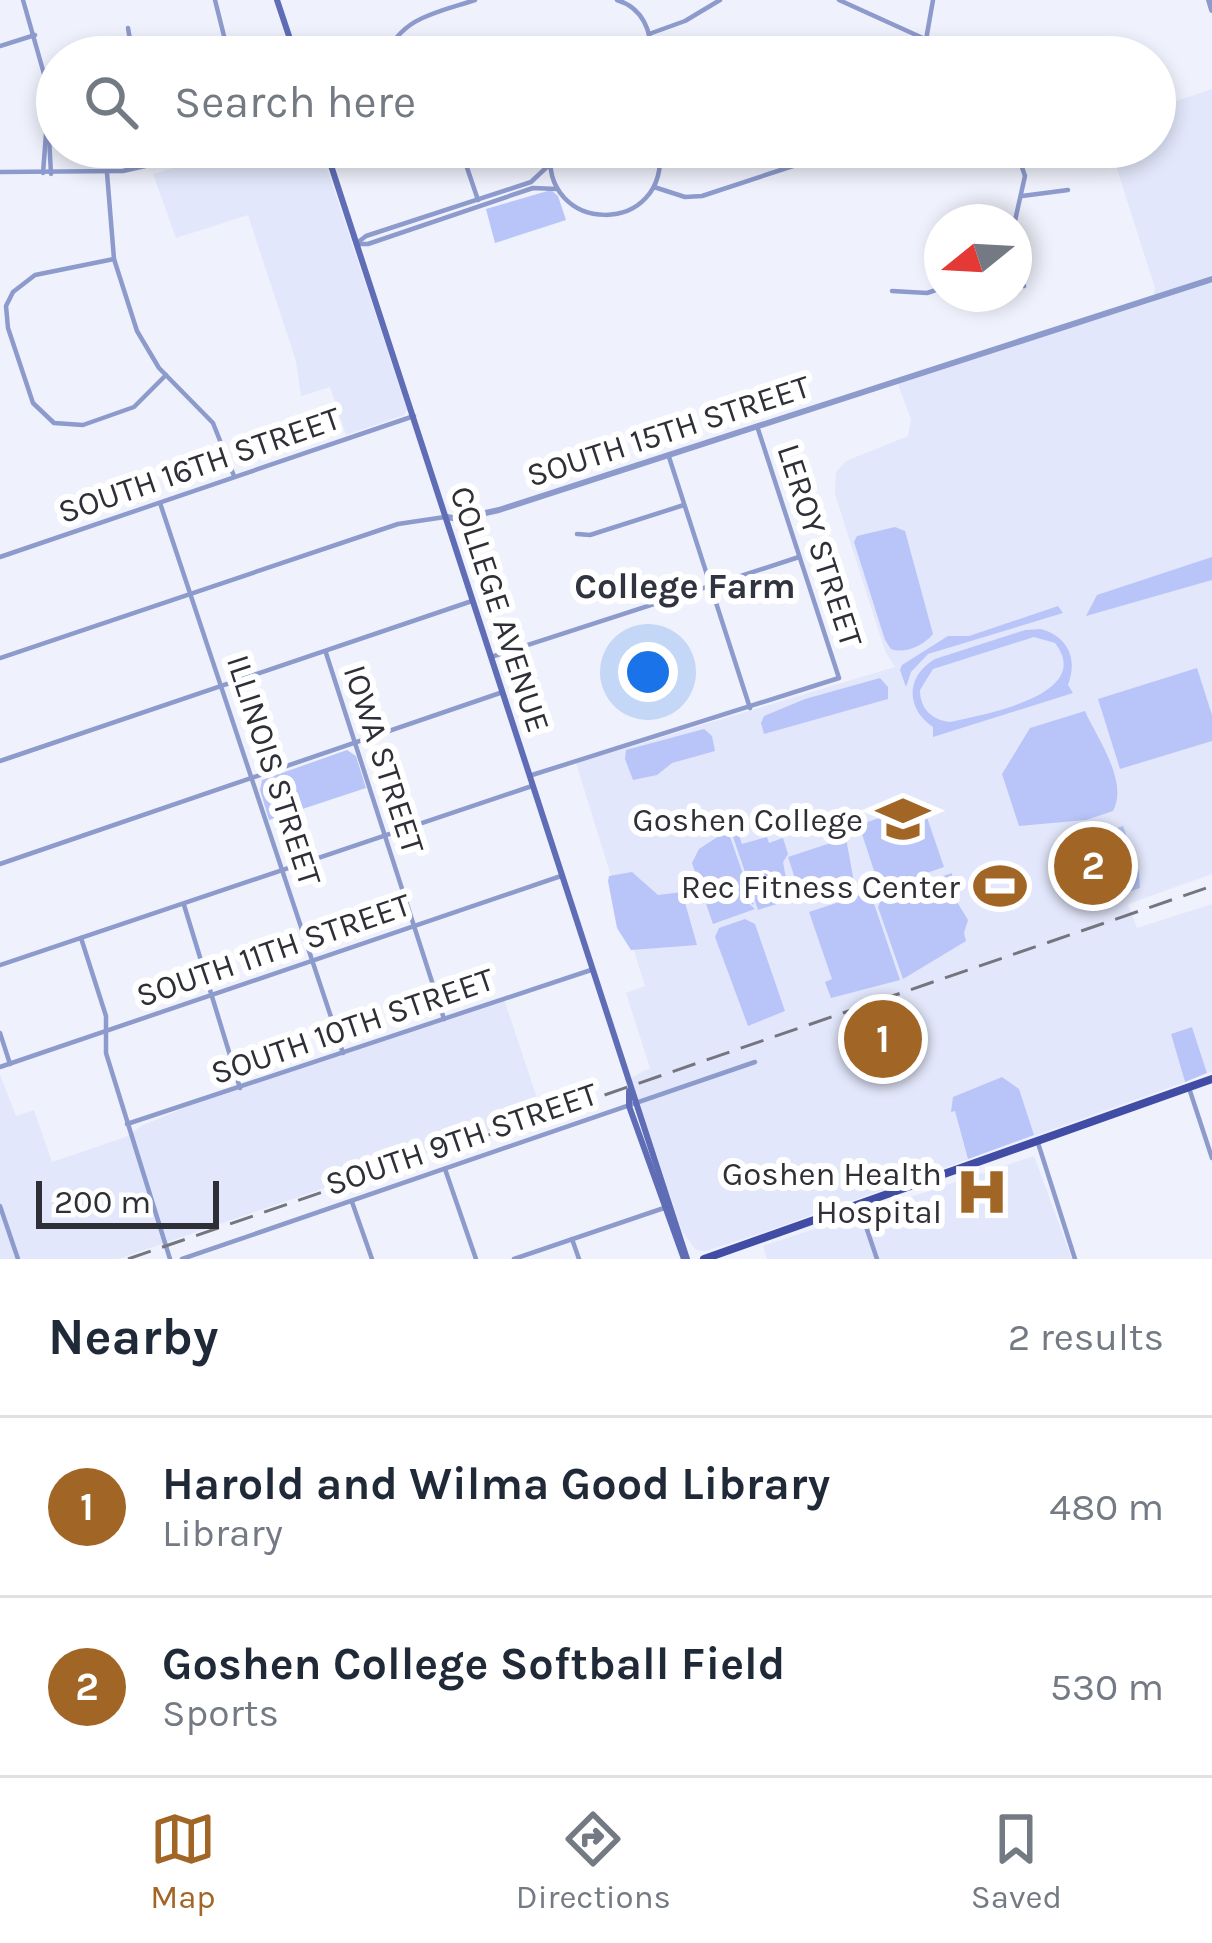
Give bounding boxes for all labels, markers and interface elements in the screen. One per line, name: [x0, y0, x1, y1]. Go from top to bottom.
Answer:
search box: [36, 36, 1176, 168]
icon: search: [78, 69, 144, 135]
text: Search here: [174, 76, 416, 128]
north arrow: [924, 204, 1032, 312]
street label: SOUTH 15TH STREET: [522, 367, 815, 495]
street label: SOUTH 16TH STREET: [53, 399, 346, 531]
street label: LEROY STREET: [769, 439, 871, 652]
street label: COLLEGE AVENUE: [442, 482, 558, 737]
district label: College Farm: [574, 565, 796, 608]
your location: [618, 642, 678, 702]
street label: ILLINOIS STREET: [219, 650, 329, 891]
street label: IOWA STREET: [336, 660, 433, 859]
school or university icon: Goshen College: [874, 790, 932, 848]
place label: Goshen College: [632, 801, 863, 839]
pin: 2: [1054, 821, 1132, 911]
sports icon: Rec Fitness Center: [971, 857, 1029, 915]
place label: Rec Fitness Center: [681, 868, 960, 906]
street label: SOUTH 11TH STREET: [131, 885, 416, 1015]
street label: SOUTH 10TH STREET: [206, 960, 499, 1092]
pin: 1: [844, 994, 922, 1084]
street label: SOUTH 9TH STREET: [320, 1074, 603, 1203]
place label: Goshen Health Hospital: [722, 1155, 942, 1231]
hospital icon: Goshen Health Hospital: [953, 1163, 1011, 1221]
scale bar: [36, 1175, 219, 1228]
text: 200 m: [54, 1183, 151, 1221]
text: Nearby: [48, 1307, 218, 1367]
text: 2 results: [1008, 1314, 1164, 1360]
text: Harold and Wilma Good Library: [162, 1458, 830, 1510]
text: 1: [80, 1484, 94, 1530]
text: 480 m: [1049, 1484, 1164, 1530]
text: Library: [162, 1510, 283, 1556]
text: Goshen College Softball Field: [162, 1638, 785, 1690]
text: 2: [75, 1664, 99, 1710]
text: 530 m: [1050, 1664, 1164, 1710]
text: Sports: [162, 1690, 279, 1736]
tab: Map: [150, 1806, 216, 1916]
tab: Directions: [516, 1806, 671, 1916]
tab: Saved: [971, 1806, 1062, 1916]

